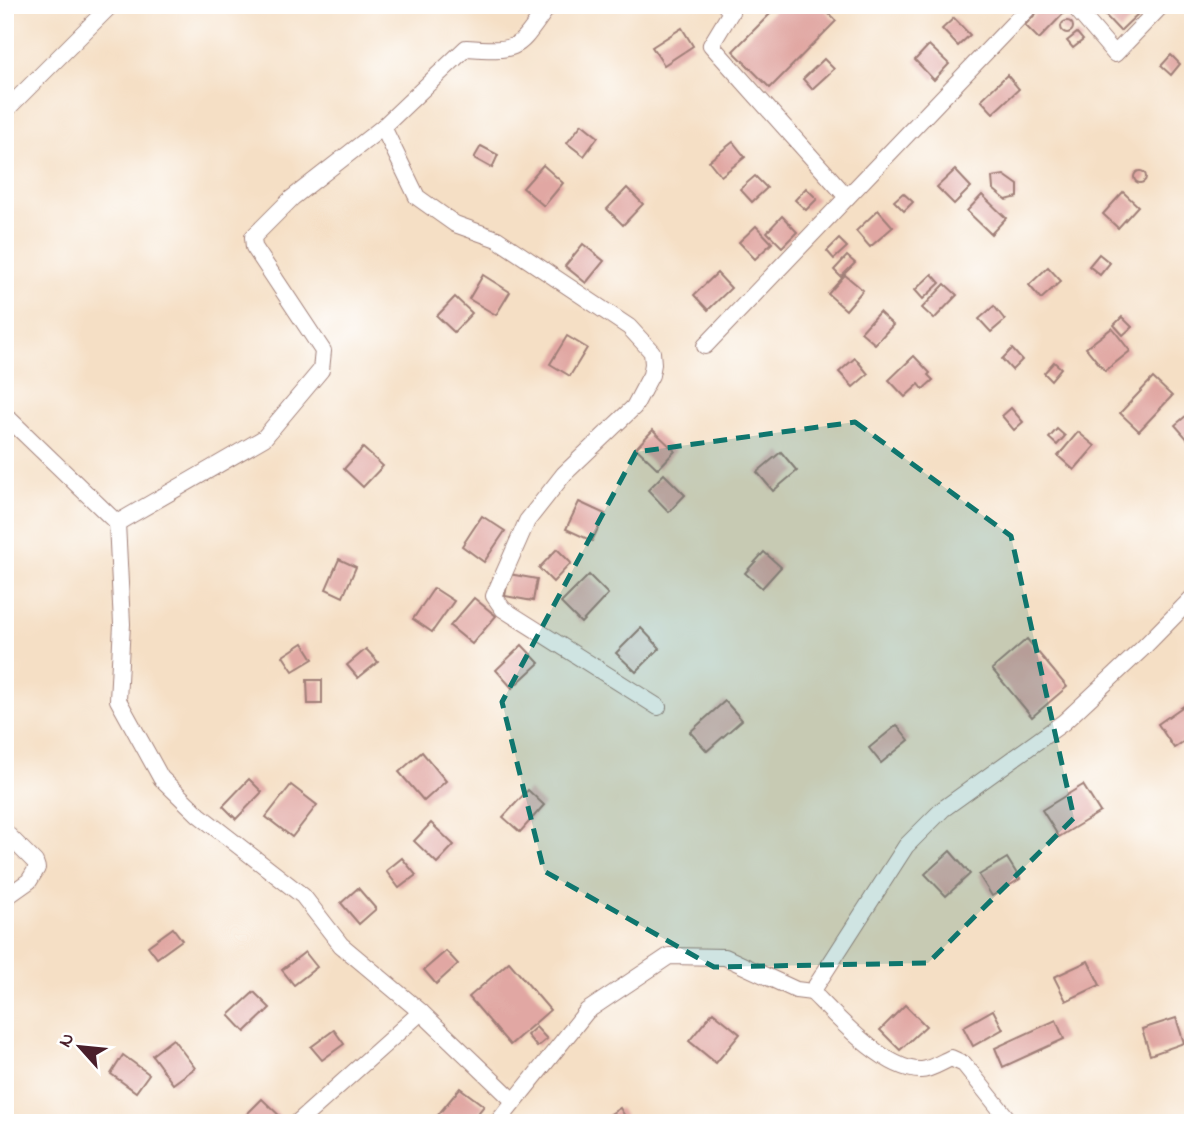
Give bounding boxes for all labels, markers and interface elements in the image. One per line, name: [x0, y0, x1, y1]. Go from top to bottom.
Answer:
north arrow: [46, 1012, 116, 1082]
text: N: [52, 1028, 82, 1052]

